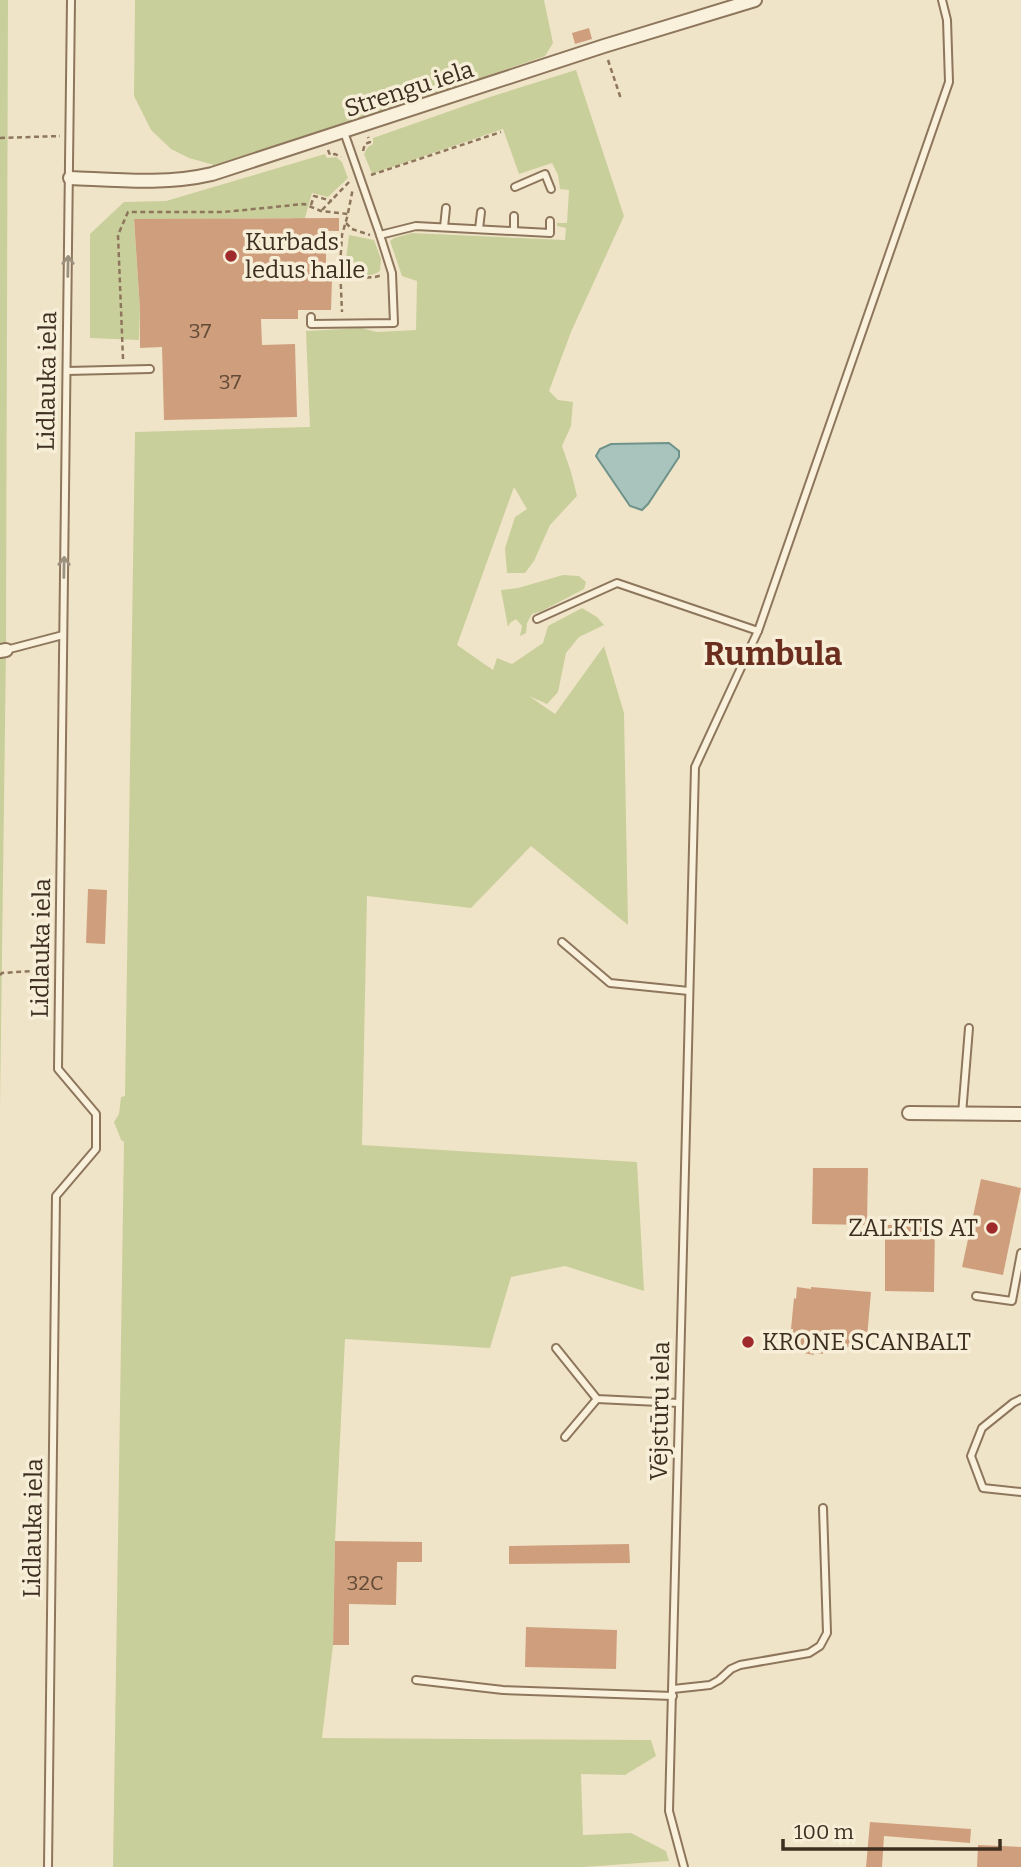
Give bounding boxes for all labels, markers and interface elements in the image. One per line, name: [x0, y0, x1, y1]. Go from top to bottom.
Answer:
street label: Strengu iela: [341, 55, 477, 123]
place label: Kurbads ledus halle: [245, 228, 365, 284]
marker: Kurbads ledus halle: [223, 248, 239, 264]
one-way arrow: [61, 254, 75, 277]
street label: Lidlauka iela: [32, 311, 62, 451]
house number: 37: [189, 318, 212, 344]
house number: 37: [219, 369, 242, 395]
one-way arrow: [57, 555, 71, 578]
district label: Rumbula: [704, 635, 842, 673]
street label: Lidlauka iela: [26, 878, 56, 1018]
place label: ZALKTIS AT: [848, 1214, 978, 1242]
marker: ZALKTIS AT: [984, 1220, 1000, 1236]
place label: KRONE SCANBALT: [762, 1328, 971, 1356]
marker: KRONE SCANBALT: [740, 1334, 756, 1350]
street label: Vējstūru iela: [645, 1341, 675, 1481]
street label: Lidlauka iela: [18, 1458, 48, 1598]
house number: 32C: [347, 1570, 383, 1596]
scale bar: [783, 1808, 1000, 1852]
text: 100 m: [794, 1819, 854, 1845]

